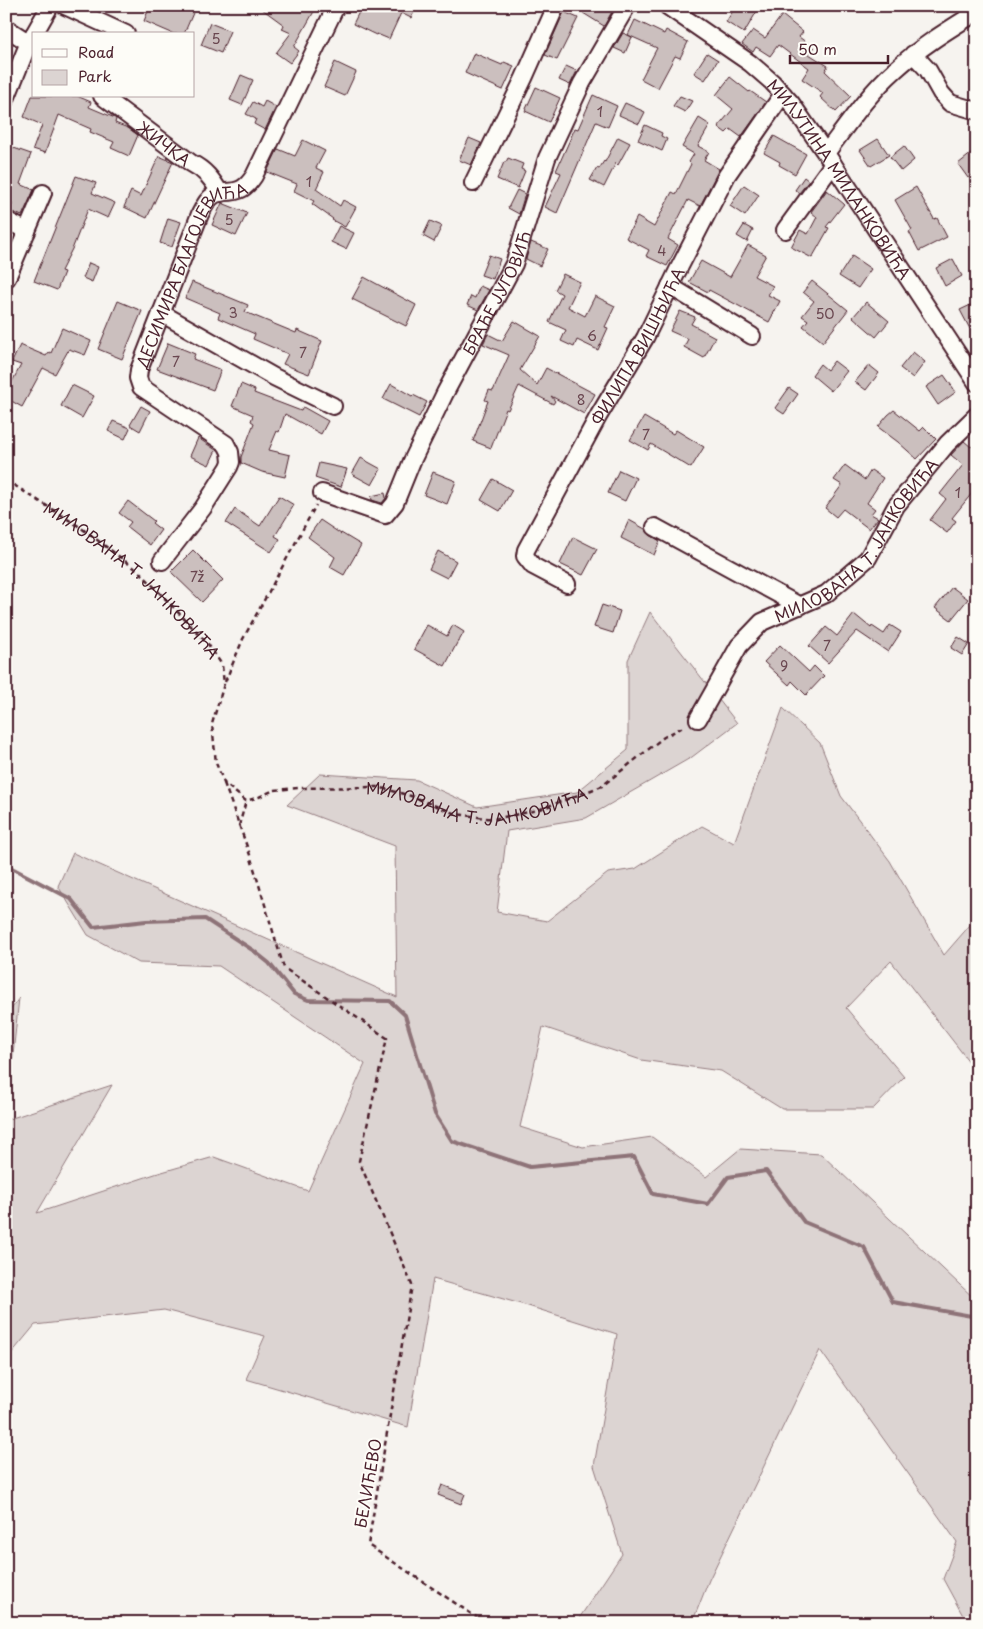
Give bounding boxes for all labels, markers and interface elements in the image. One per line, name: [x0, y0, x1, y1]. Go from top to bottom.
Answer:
house number: 5: [211, 28, 221, 49]
legend: [32, 32, 195, 98]
scale bar: [790, 32, 888, 64]
text: 50 m: [798, 37, 837, 60]
text: Road: [78, 40, 114, 63]
text: Park: [78, 64, 112, 87]
street label: МИЛУТИНА МИЛАНКОВИЋА: [762, 73, 917, 284]
house number: 1: [597, 101, 603, 122]
street label: ЖИЧКА: [132, 115, 196, 171]
house number: 1: [306, 171, 312, 192]
street label: ДЕСИМИРА БЛАГОЈЕВИЋА: [129, 176, 252, 372]
house number: 5: [224, 209, 234, 230]
street label: БРАЋЕ ЈУГОВИЋ: [456, 228, 536, 359]
house number: 4: [657, 240, 667, 261]
street label: ФИЛИПА ВИШЊИЋА: [584, 263, 690, 429]
house number: 3: [228, 302, 238, 323]
house number: 50: [815, 303, 835, 324]
house number: 6: [587, 325, 597, 346]
house number: 7: [299, 342, 307, 363]
house number: 7: [172, 351, 180, 372]
house number: 8: [577, 389, 585, 410]
house number: 7: [642, 424, 650, 445]
street label: МИЛОВАНА Т. ЈАНКОВИЋА: [770, 452, 943, 627]
house number: 1: [955, 482, 961, 503]
street label: МИЛОВАНА Т. ЈАНКОВИЋА: [39, 495, 226, 663]
house number: 7ž: [190, 566, 204, 587]
house number: 7: [823, 635, 831, 656]
house number: 9: [780, 655, 788, 676]
text: МИЛОВАНА Т. ЈАНКОВИЋА: [366, 775, 591, 831]
street label: МИЛОВАНА Т. ЈАНКОВИЋА: [361, 776, 589, 800]
street label: БЕЛИЋЕВО: [347, 1436, 387, 1530]

